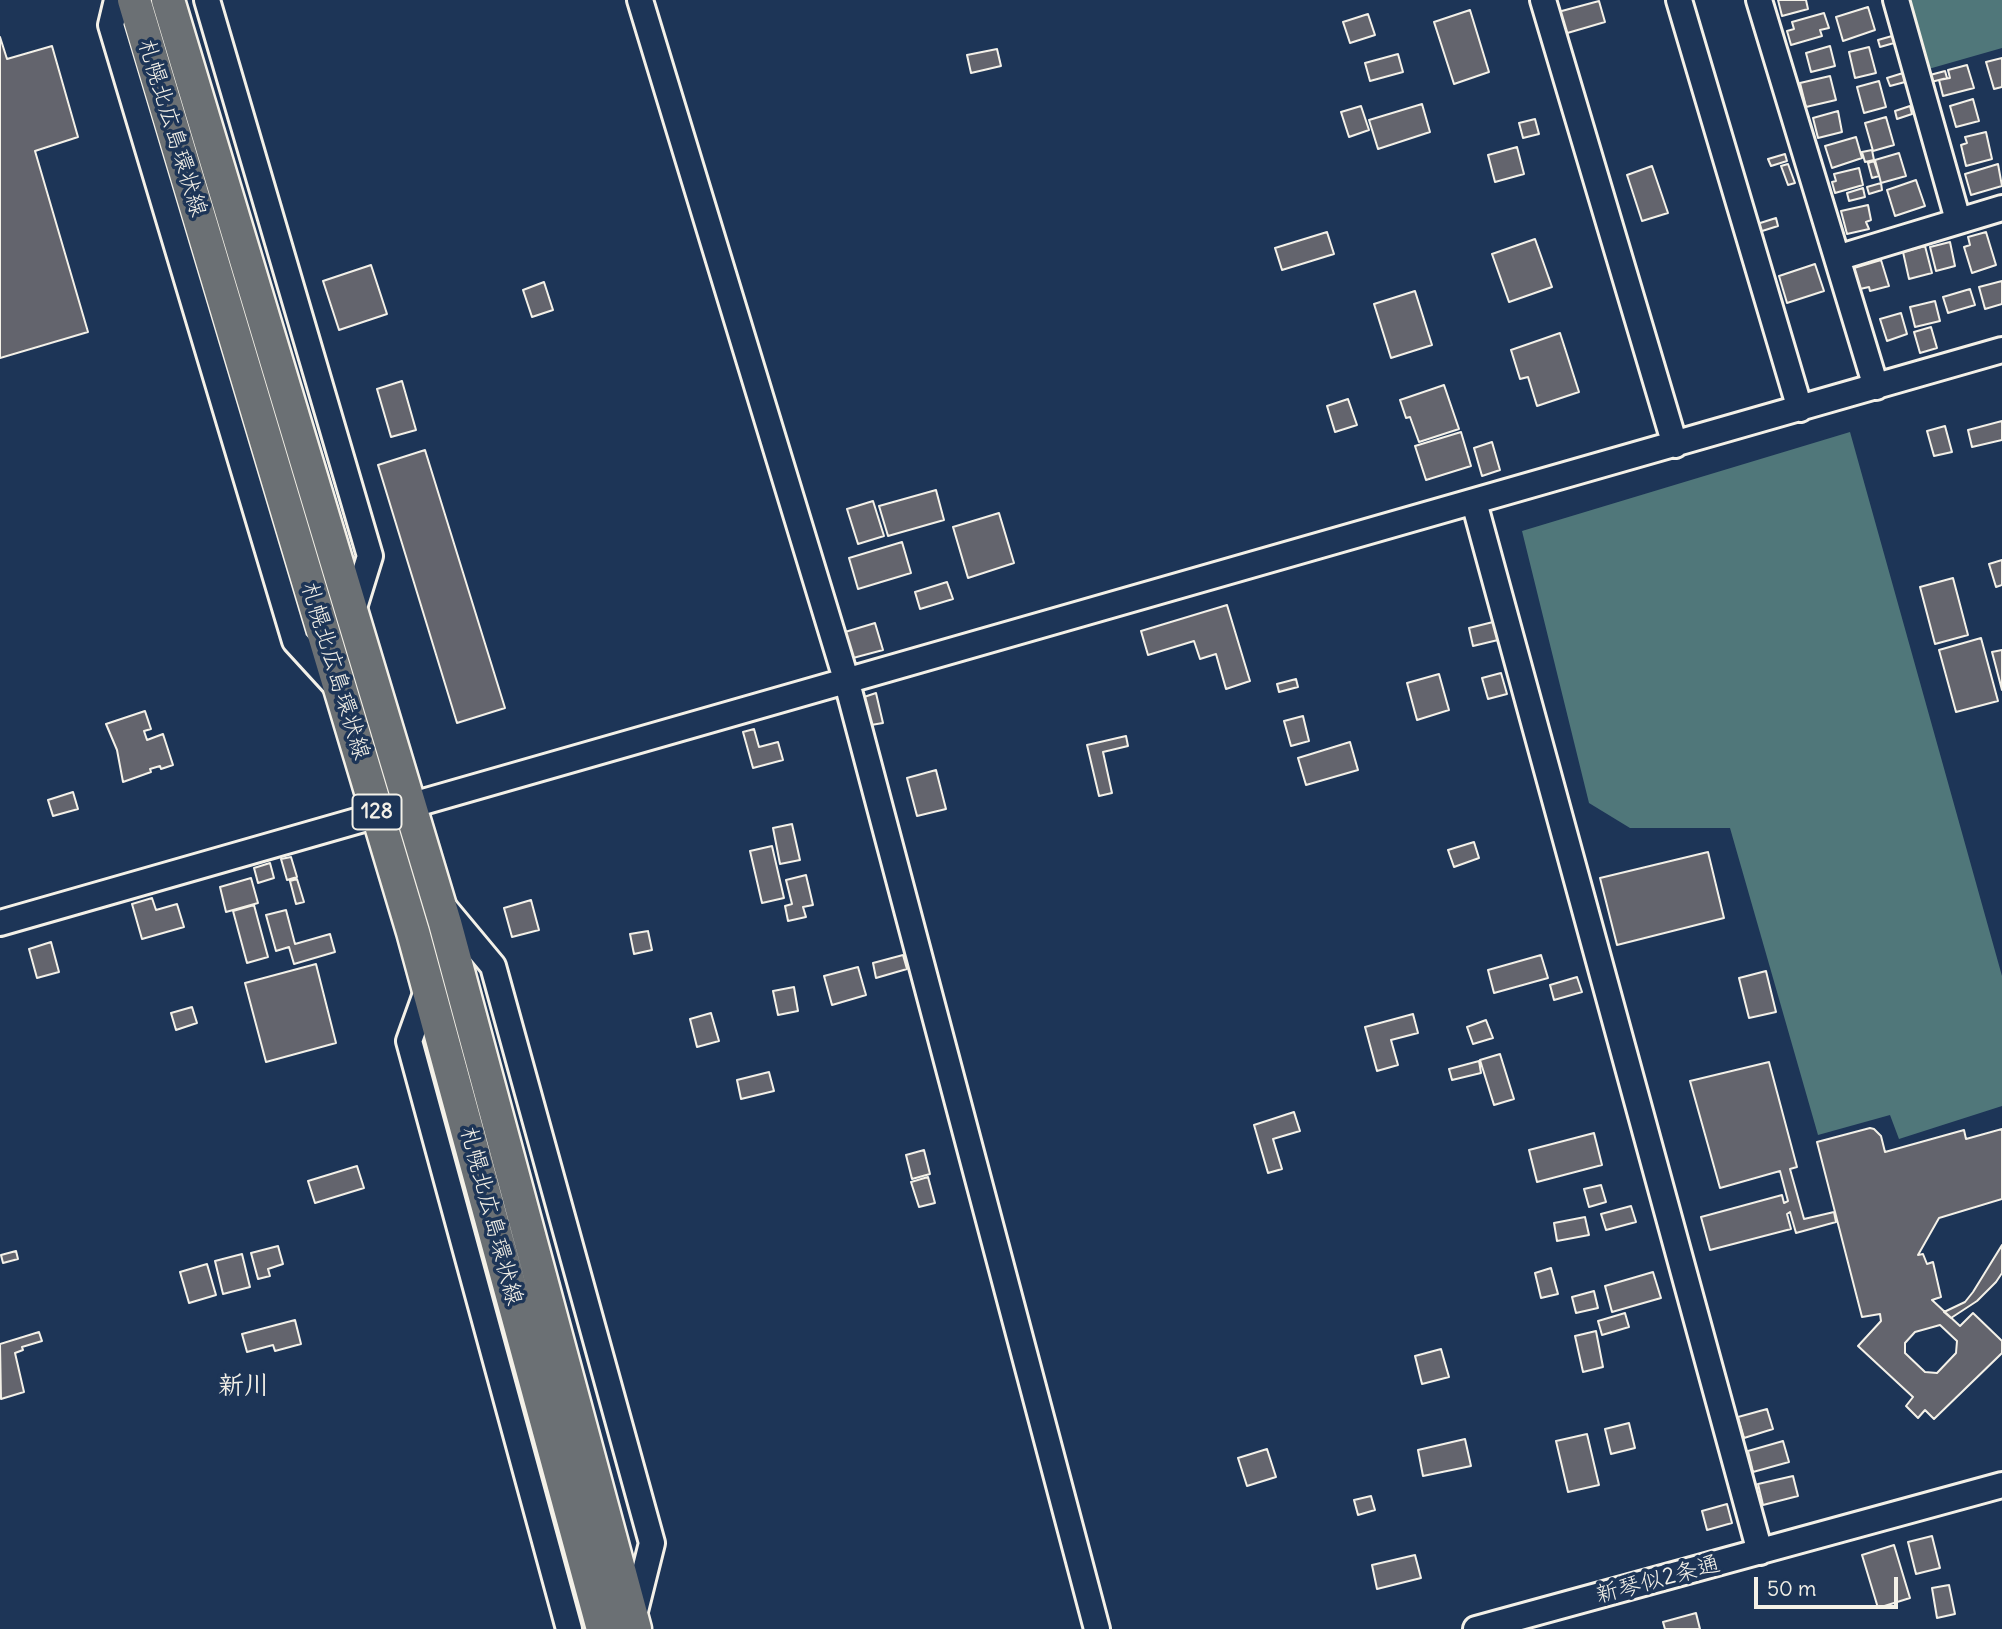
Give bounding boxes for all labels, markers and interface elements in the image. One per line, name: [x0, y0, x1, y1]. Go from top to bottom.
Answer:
street label: 札幌北広島環状線: [132, 36, 212, 220]
street label: 札幌北広島環状線: [295, 579, 375, 763]
road number: 128: [352, 794, 402, 830]
street label: 札幌北広島環状線: [454, 1124, 528, 1308]
district label: 新川: [218, 1371, 270, 1403]
street label: 新琴似2条通: [1593, 1550, 1723, 1610]
scale bar: [1757, 1562, 1900, 1606]
text: 50 m: [1767, 1575, 1816, 1602]

